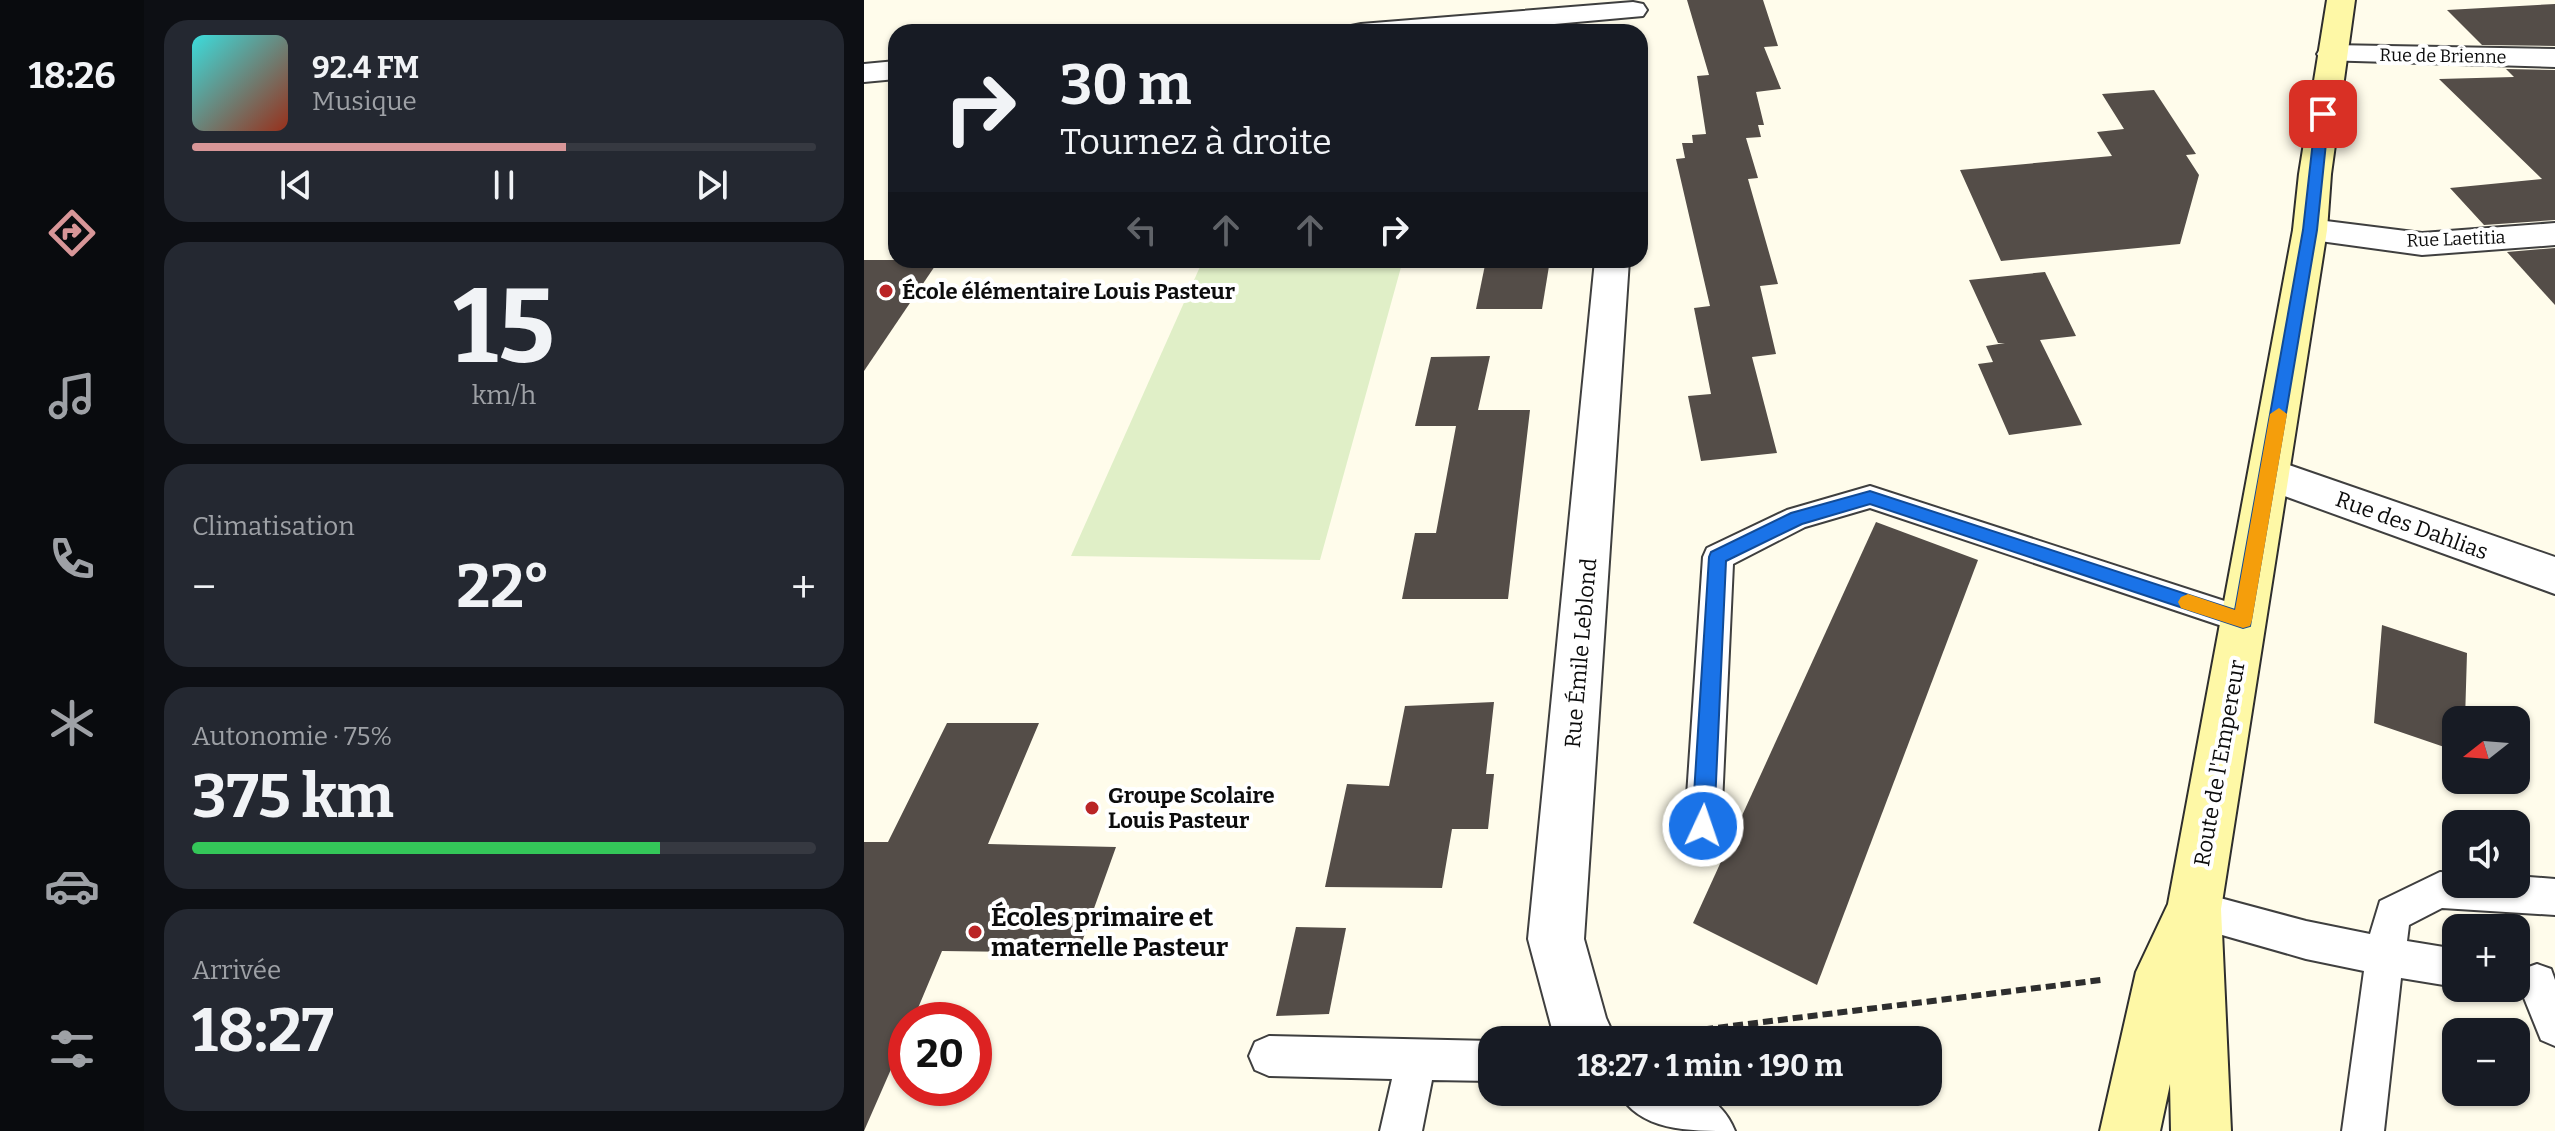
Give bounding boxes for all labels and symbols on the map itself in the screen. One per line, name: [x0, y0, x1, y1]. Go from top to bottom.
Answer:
street label: Rue de Brienne: [2379, 44, 2507, 68]
pin: [2289, 80, 2357, 148]
street label: Rue Laetitia: [2406, 226, 2506, 252]
place label: École élémentaire Louis Pasteur: [902, 278, 1236, 305]
marker: École élémentaire Louis Pasteur: [877, 282, 895, 300]
street label: Rue des Dahlias: [2332, 485, 2492, 566]
street label: Rue Émile Leblond: [1559, 557, 1602, 749]
street label: Route de l'Empereur: [2188, 658, 2251, 868]
north arrow: [2442, 706, 2530, 794]
place label: Groupe Scolaire Louis Pasteur: [1108, 782, 1275, 834]
position arrow: [1661, 784, 1745, 868]
marker: Groupe Scolaire Louis Pasteur: [1083, 799, 1101, 817]
place label: Écoles primaire et maternelle Pasteur: [991, 901, 1228, 963]
marker: Écoles primaire et maternelle Pasteur: [966, 923, 984, 941]
speed limit sign: 20: [888, 1002, 992, 1106]

